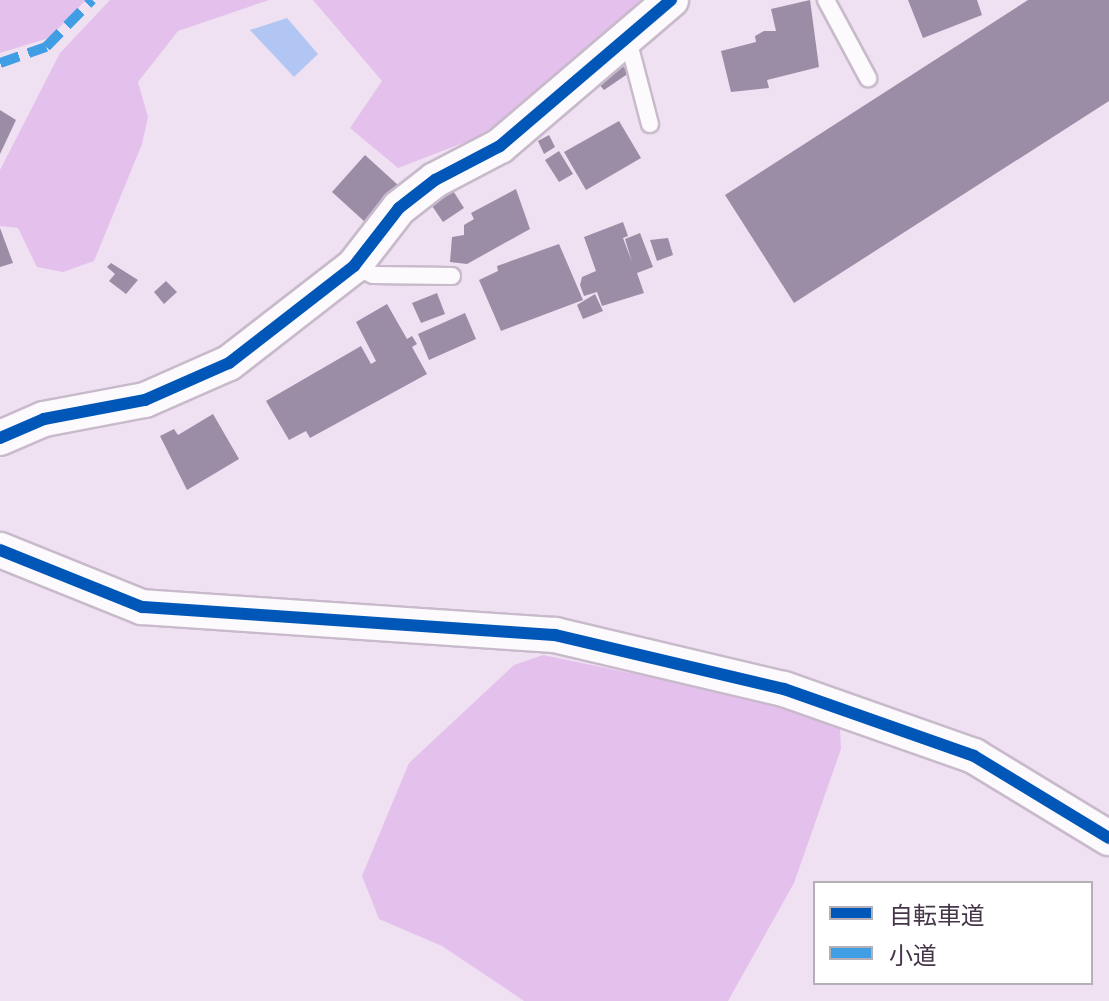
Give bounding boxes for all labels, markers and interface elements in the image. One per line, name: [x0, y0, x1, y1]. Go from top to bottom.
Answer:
legend: [813, 881, 1093, 985]
text: 自転車道: [889, 902, 985, 930]
text: 小道: [889, 942, 937, 970]

